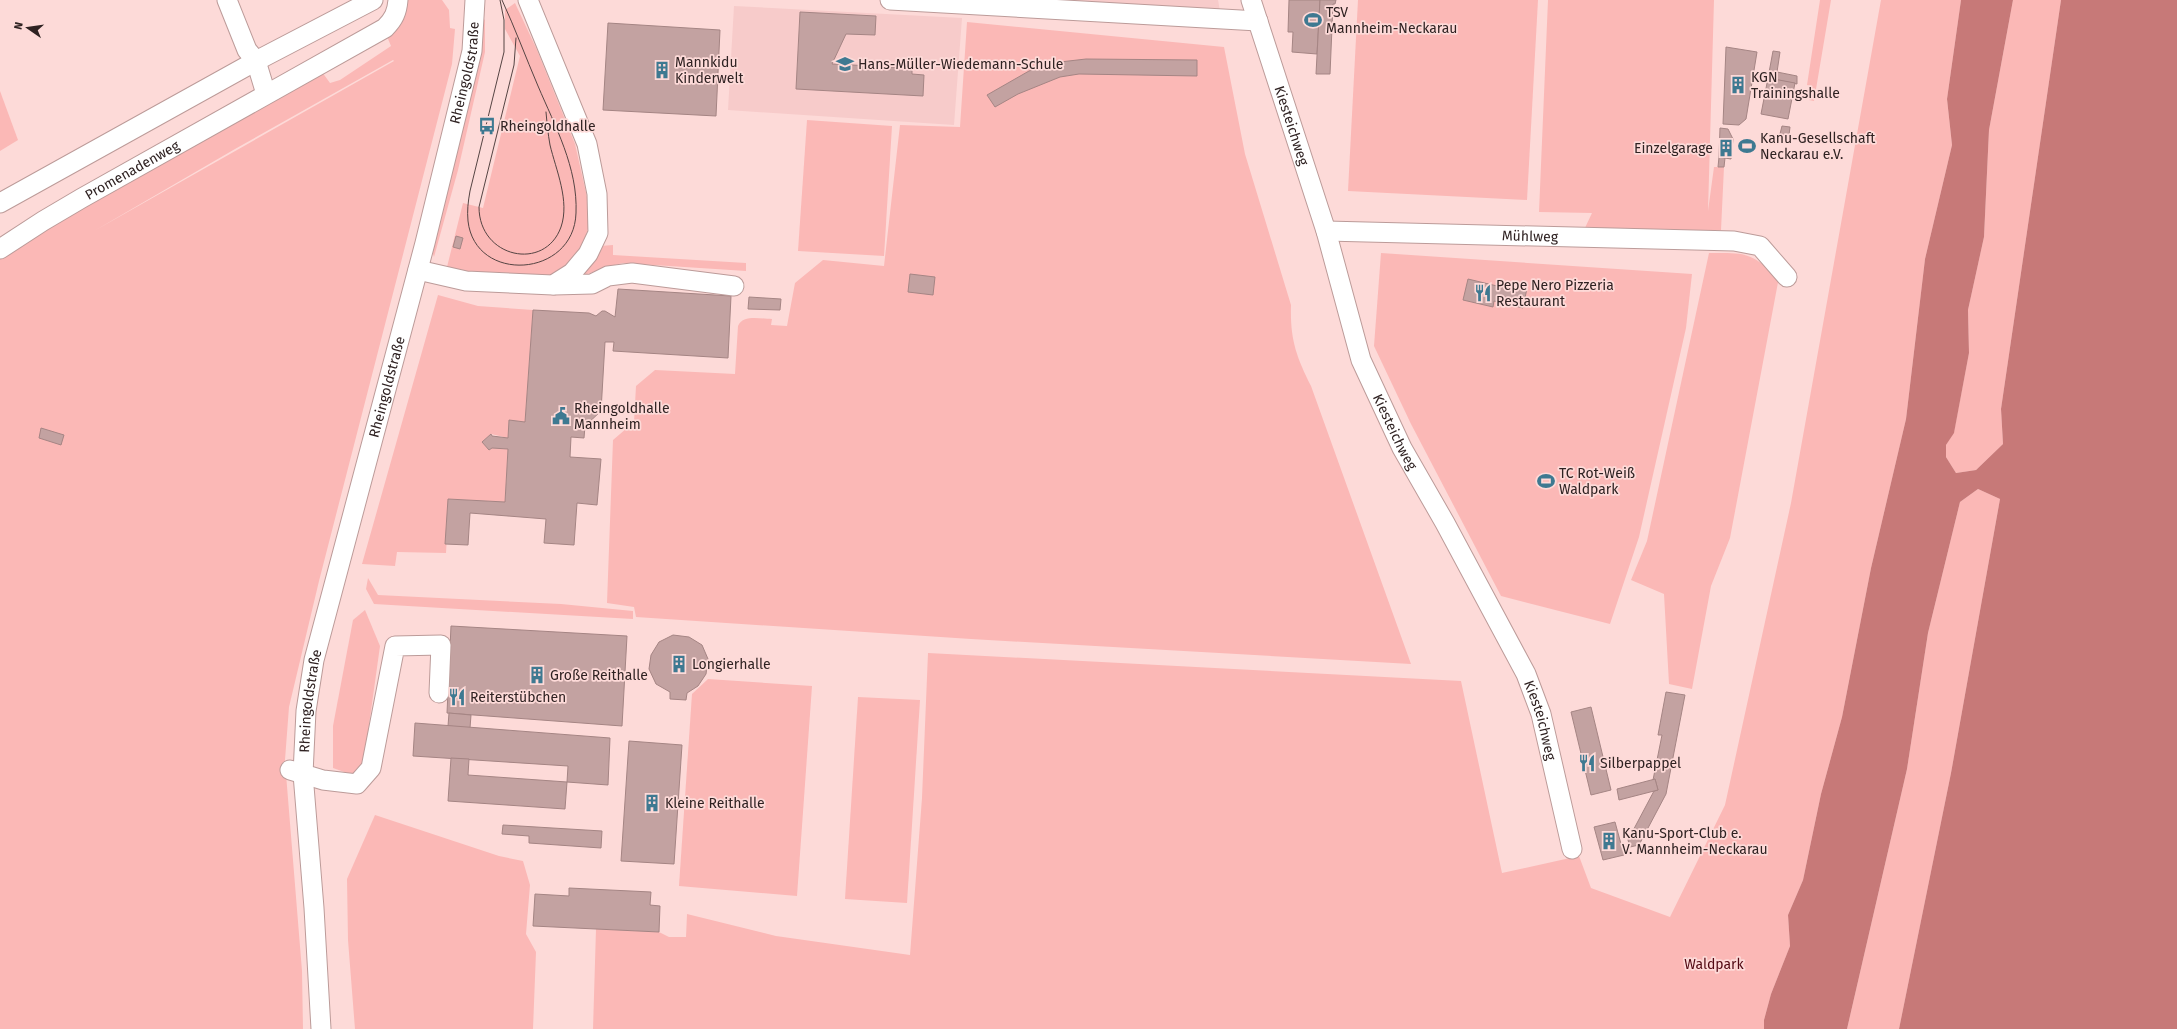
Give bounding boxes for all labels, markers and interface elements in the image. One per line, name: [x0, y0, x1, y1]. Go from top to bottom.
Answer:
place label: TSV Mannheim-Neckarau: [1326, 4, 1457, 37]
north arrow: [8, 8, 48, 48]
sports icon: TSV Mannheim-Neckarau: [1303, 10, 1323, 30]
text: N: [12, 21, 26, 31]
street label: Rheingoldstraße: [446, 21, 482, 126]
place label: Mannkidu Kinderwelt: [675, 54, 745, 87]
school or university icon: Hans-Müller-Wiedemann-Schule: [835, 54, 855, 74]
place label: Hans-Müller-Wiedemann-Schule: [858, 56, 1063, 73]
building icon: Mannkidu Kinderwelt: [652, 60, 672, 80]
place label: KGN Trainingshalle: [1751, 69, 1840, 102]
building icon: KGN Trainingshalle: [1728, 75, 1748, 95]
street label: Kiesteichweg: [1271, 84, 1313, 168]
bus stop icon: Rheingoldhalle: [477, 116, 497, 136]
place label: Rheingoldhalle: [500, 118, 596, 135]
place label: Kanu-Gesellschaft Neckarau e.V.: [1760, 130, 1876, 163]
street label: Promenadenweg: [82, 136, 183, 203]
sports icon: Kanu-Gesellschaft Neckarau e.V.: [1737, 136, 1757, 156]
building icon: Einzelgarage: [1716, 138, 1736, 158]
place label: Einzelgarage: [1634, 140, 1713, 157]
street label: Mühlweg: [1502, 227, 1559, 245]
place label: Pepe Nero Pizzeria Restaurant: [1496, 277, 1614, 310]
restaurant icon: Pepe Nero Pizzeria Restaurant: [1473, 283, 1493, 303]
street label: Rheingoldstraße: [365, 334, 408, 439]
street label: Kiesteichweg: [1369, 391, 1422, 473]
place label: Rheingoldhalle Mannheim: [574, 400, 670, 433]
public building icon: Rheingoldhalle Mannheim: [551, 406, 571, 426]
place label: TC Rot-Weiß Waldpark: [1559, 465, 1635, 498]
sports icon: TC Rot-Weiß Waldpark: [1536, 471, 1556, 491]
street label: Rheingoldstraße: [296, 647, 325, 753]
building icon: Longierhalle: [669, 654, 689, 674]
place label: Longierhalle: [692, 656, 771, 673]
building icon: Große Reithalle: [527, 665, 547, 685]
place label: Große Reithalle: [550, 667, 648, 684]
street label: Kiesteichweg: [1521, 678, 1560, 763]
restaurant icon: Reiterstübchen: [447, 687, 467, 707]
place label: Reiterstübchen: [470, 689, 566, 706]
restaurant icon: Silberpappel: [1577, 753, 1597, 773]
place label: Silberpappel: [1600, 755, 1681, 772]
building icon: Kleine Reithalle: [642, 793, 662, 813]
place label: Kleine Reithalle: [665, 795, 765, 812]
place label: Kanu-Sport-Club e. V. Mannheim-Neckarau: [1622, 825, 1768, 858]
building icon: Kanu-Sport-Club e. V. Mannheim-Neckarau: [1599, 831, 1619, 851]
park label: Waldpark: [1684, 956, 1745, 973]

